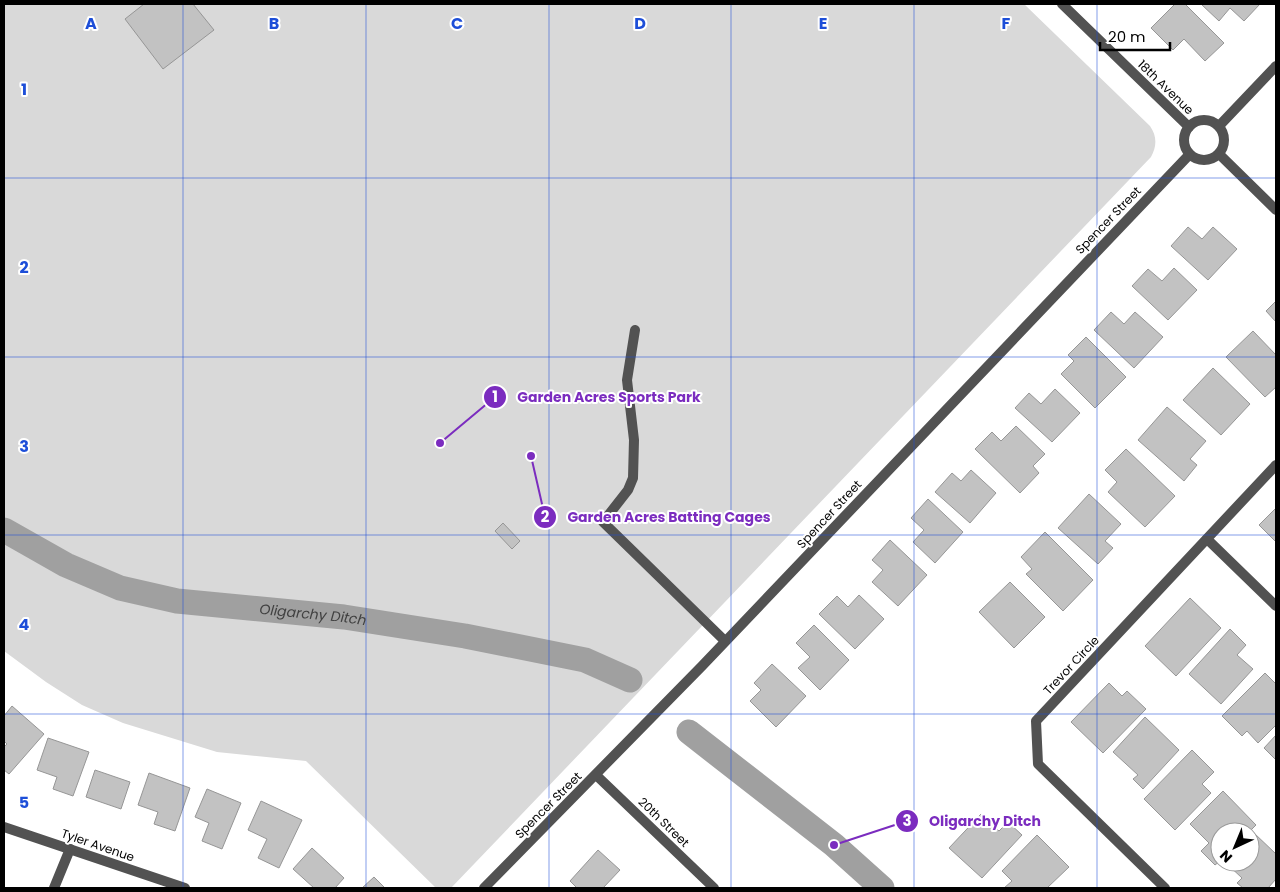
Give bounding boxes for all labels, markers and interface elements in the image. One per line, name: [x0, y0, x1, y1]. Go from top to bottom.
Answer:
text: A: [85, 12, 97, 35]
text: B: [269, 12, 279, 35]
text: C: [451, 12, 463, 35]
text: D: [634, 12, 646, 35]
text: E: [819, 12, 827, 35]
text: F: [1002, 12, 1011, 35]
scale bar: [1100, 20, 1170, 52]
text: 20 m: [1108, 26, 1146, 47]
street label: 18th Avenue: [1134, 56, 1198, 118]
text: 1: [21, 78, 27, 101]
street label: Spencer Street: [1071, 183, 1145, 257]
text: 2: [19, 256, 29, 279]
callout: Garden Acres Sports Park: [482, 383, 710, 412]
text: 1: [492, 386, 498, 407]
text: Garden Acres Sports Park: [517, 387, 701, 407]
text: 3: [19, 435, 29, 458]
street label: Spencer Street: [793, 476, 865, 552]
callout: Garden Acres Batting Cages: [532, 502, 781, 531]
text: 2: [541, 506, 550, 527]
text: Garden Acres Batting Cages: [567, 507, 771, 527]
water label: Oligarchy Ditch: [259, 599, 368, 630]
text: 4: [19, 613, 30, 636]
street label: Trevor Circle: [1039, 632, 1103, 698]
street label: Spencer Street: [511, 768, 585, 842]
text: 5: [19, 791, 29, 814]
street label: 20th Street: [635, 793, 693, 851]
callout: Oligarchy Ditch: [894, 806, 1051, 835]
text: 3: [902, 810, 912, 831]
text: Oligarchy Ditch: [929, 811, 1041, 831]
north arrow: [1210, 822, 1260, 872]
street label: Tyler Avenue: [59, 825, 137, 865]
text: N: [1215, 846, 1237, 867]

